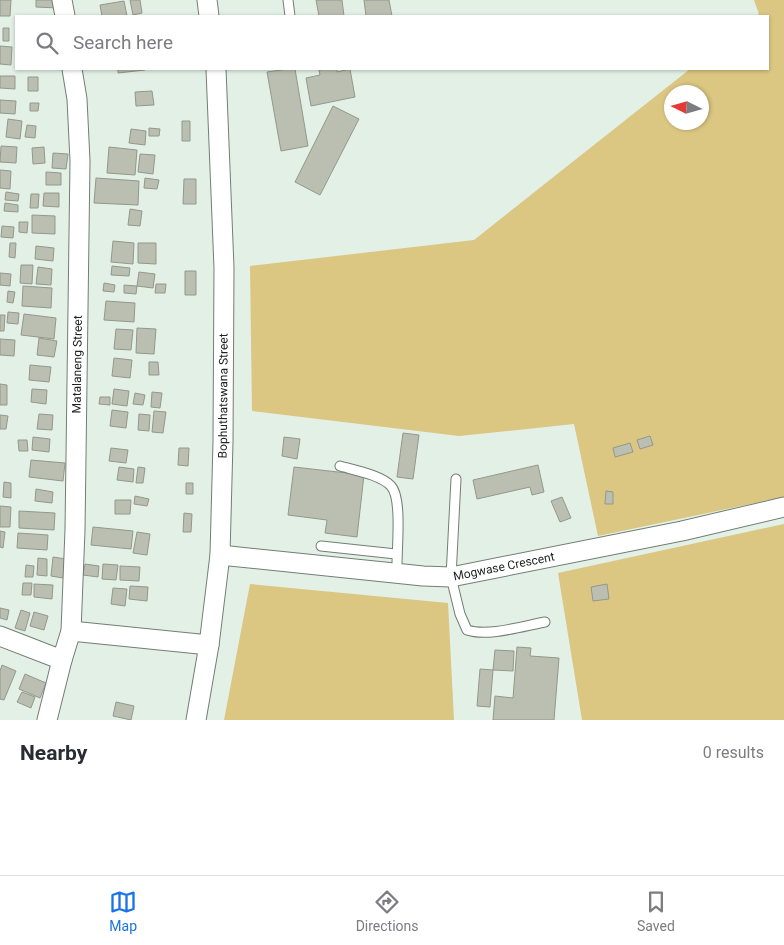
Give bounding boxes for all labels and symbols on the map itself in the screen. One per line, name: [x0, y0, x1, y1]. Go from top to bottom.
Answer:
north arrow: [664, 85, 709, 130]
street label: Matalaneng Street: [70, 315, 85, 413]
street label: Bophuthatswana Street: [216, 333, 231, 458]
street label: Mogwase Crescent: [452, 550, 556, 583]

